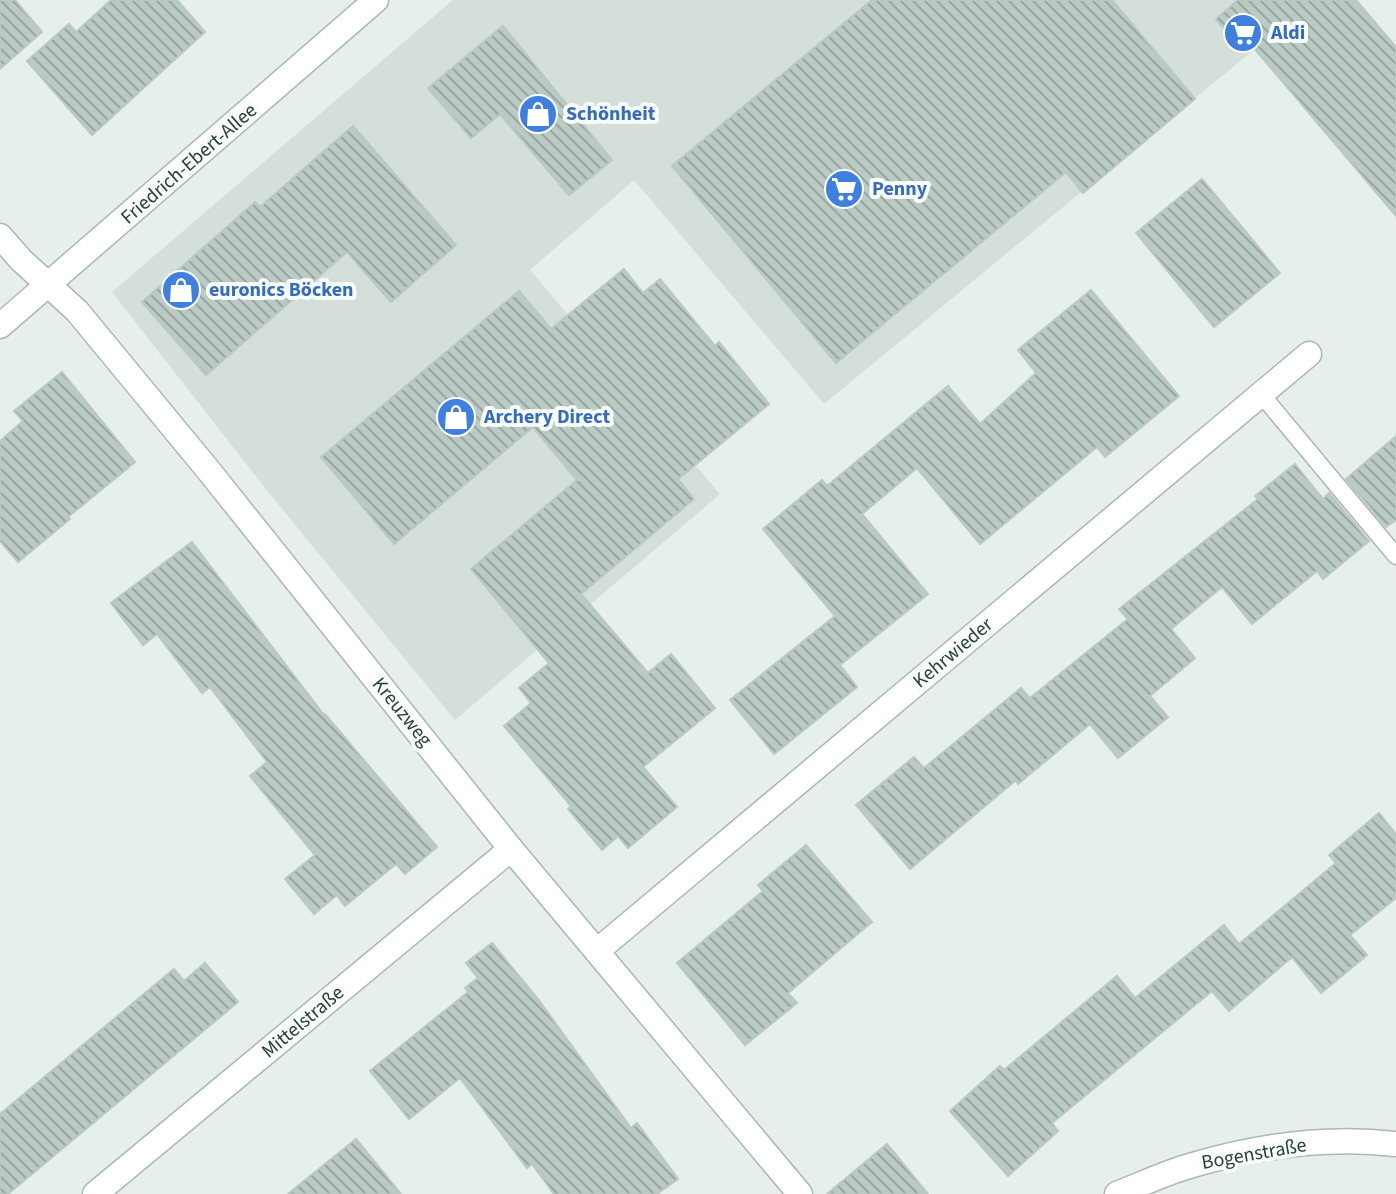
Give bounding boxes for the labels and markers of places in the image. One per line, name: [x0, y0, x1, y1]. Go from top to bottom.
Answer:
supermarket icon: Aldi: [1222, 12, 1264, 54]
place label: Aldi: [1270, 19, 1305, 47]
shop icon: Schönheit: [517, 93, 559, 135]
place label: Schönheit: [566, 100, 656, 128]
supermarket icon: Penny: [823, 168, 865, 210]
place label: Penny: [872, 175, 928, 203]
shop icon: euronics Böcken: [160, 269, 202, 311]
place label: euronics Böcken: [209, 276, 354, 304]
shop icon: Archery Direct: [435, 396, 477, 438]
place label: Archery Direct: [483, 403, 610, 431]

